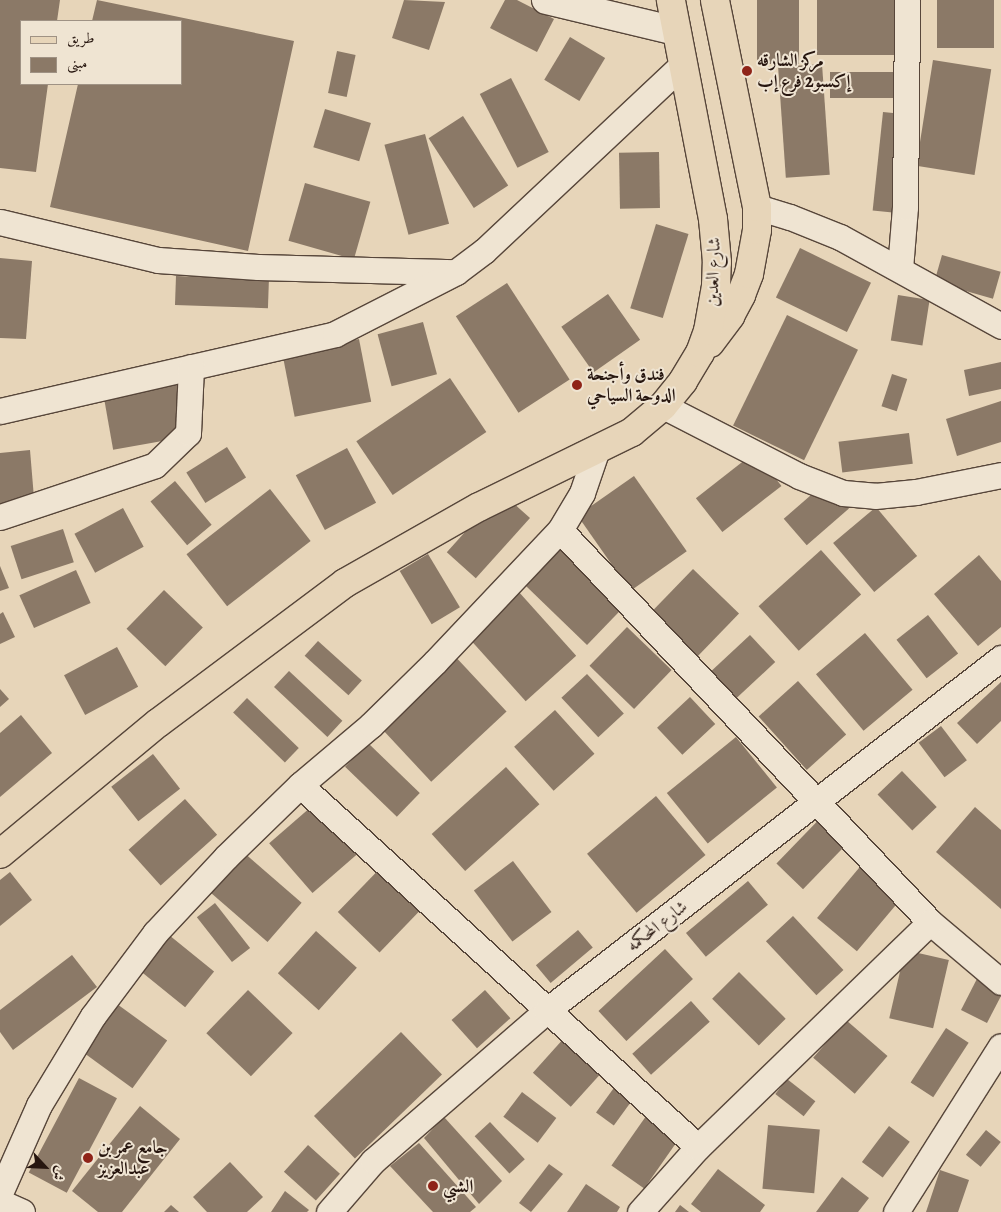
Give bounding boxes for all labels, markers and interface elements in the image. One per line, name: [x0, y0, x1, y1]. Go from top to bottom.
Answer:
legend: [20, 20, 182, 85]
text: طريق: [67, 28, 94, 48]
place label: مركز الشارقه إكسبو2 فرع إب: [757, 50, 850, 92]
text: مبنى: [67, 53, 87, 73]
marker: مركز الشارقه إكسبو2 فرع إب: [741, 65, 753, 77]
street label: شارع العدين: [701, 237, 725, 307]
place label: فندق وأجنحة الدوحة السياحي: [587, 364, 676, 406]
marker: فندق وأجنحة الدوحة السياحي: [571, 379, 583, 391]
street label: شارع المحكمه: [622, 896, 692, 956]
place label: جامع عمر بن عبدالعزيز: [98, 1137, 168, 1180]
north arrow: [20, 1142, 70, 1192]
marker: جامع عمر بن عبدالعزيز: [82, 1152, 94, 1164]
text: ش: [48, 1163, 71, 1184]
place label: الشبي: [443, 1175, 473, 1197]
marker: الشبي: [427, 1180, 439, 1192]

